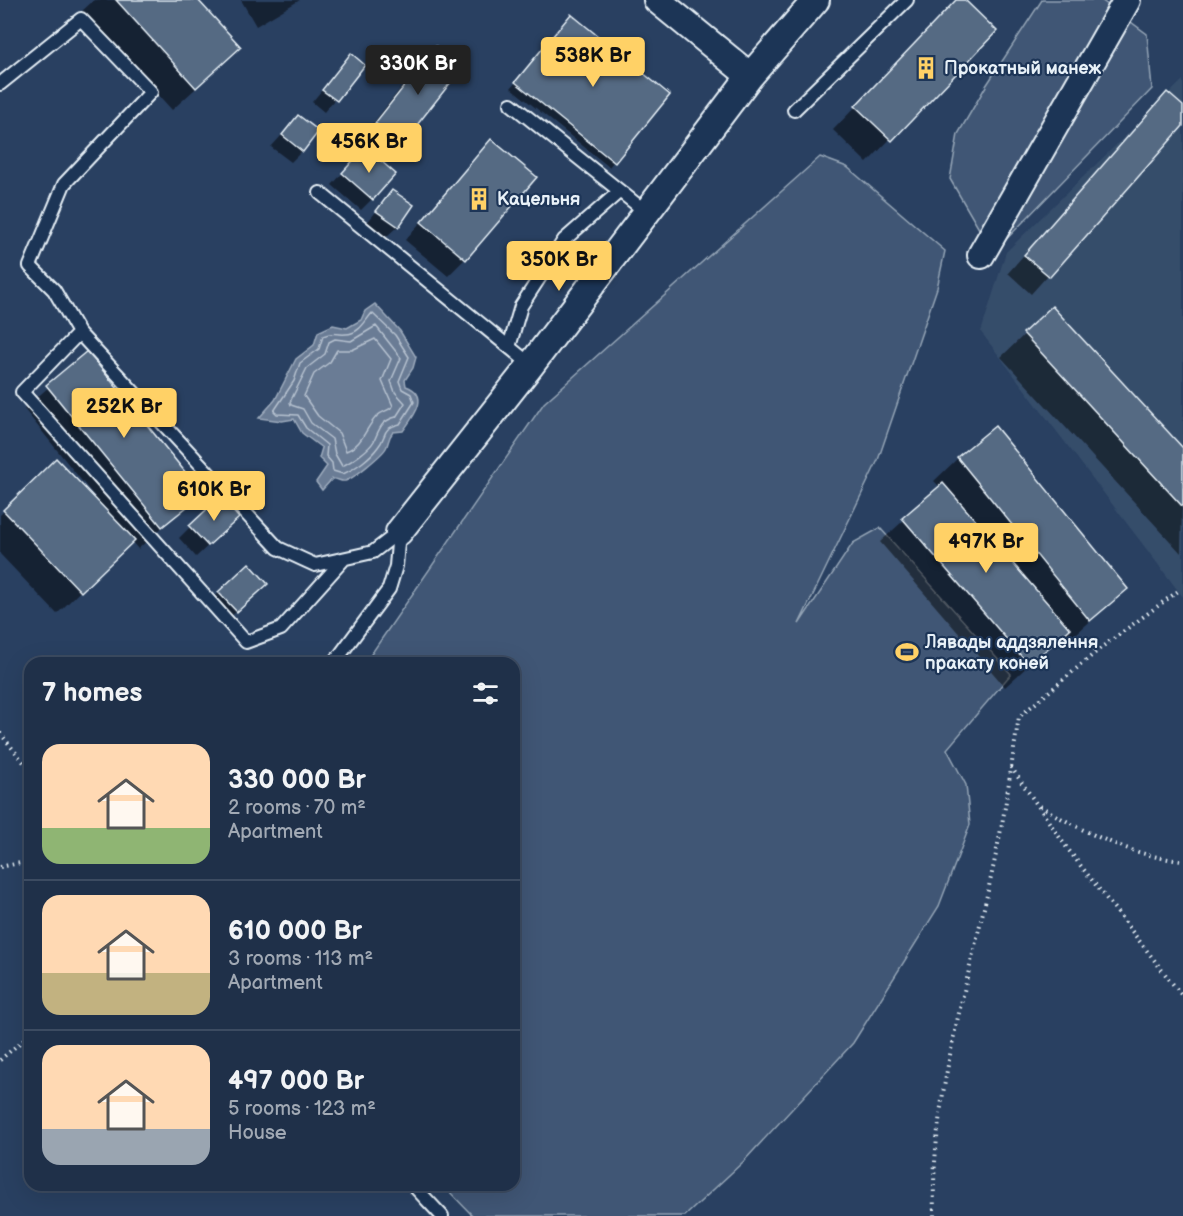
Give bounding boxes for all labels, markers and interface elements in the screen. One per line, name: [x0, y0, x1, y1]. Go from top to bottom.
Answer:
pin: 538K Br: [538, 37, 648, 88]
text: 538K Br: [555, 44, 631, 68]
pin: 330K Br: [363, 45, 473, 96]
text: 330K Br: [380, 52, 456, 76]
building icon: Прокатный манеж: [913, 55, 939, 81]
place label: Прокатный манеж: [944, 58, 1102, 79]
pin: 456K Br: [314, 123, 424, 174]
text: 456K Br: [331, 130, 407, 154]
building icon: Кацельня: [466, 186, 492, 212]
place label: Кацельня: [497, 189, 580, 210]
pin: 350K Br: [504, 241, 614, 292]
text: 350K Br: [521, 248, 597, 272]
pin: 252K Br: [69, 388, 179, 439]
text: 252K Br: [86, 395, 162, 419]
pin: 610K Br: [159, 471, 269, 522]
text: 610K Br: [177, 478, 251, 502]
pin: 497K Br: [931, 523, 1041, 574]
text: 497K Br: [948, 530, 1024, 554]
place label: Лявады аддзялення пракату коней: [924, 632, 1098, 674]
sports icon: Лявады аддзялення пракату коней: [894, 639, 920, 665]
icon: filters: [469, 677, 502, 710]
text: 7 homes: [42, 678, 142, 709]
text: 330 000 Br: [228, 765, 366, 796]
icon: home: [90, 768, 162, 840]
text: 2 rooms · 70 m²: [228, 796, 366, 820]
text: Apartment: [228, 820, 323, 844]
text: 610 000 Br: [228, 916, 362, 947]
icon: home: [90, 919, 162, 991]
text: 3 rooms · 113 m²: [228, 947, 373, 971]
text: Apartment: [228, 971, 323, 995]
text: 497 000 Br: [228, 1066, 364, 1097]
icon: home: [90, 1069, 162, 1141]
text: 5 rooms · 123 m²: [228, 1097, 376, 1121]
text: House: [228, 1121, 287, 1145]

